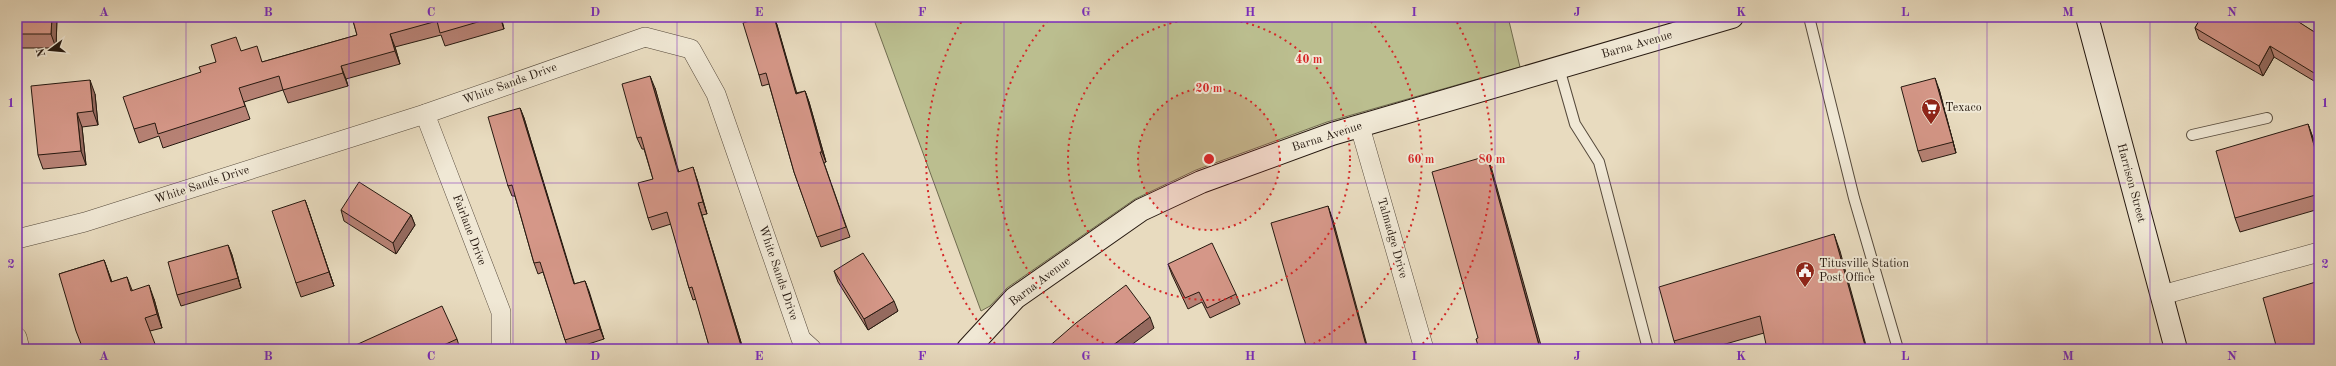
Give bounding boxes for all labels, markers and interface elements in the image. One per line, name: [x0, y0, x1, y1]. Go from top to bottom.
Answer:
text: A: [99, 6, 109, 19]
text: B: [263, 6, 273, 19]
text: C: [427, 6, 435, 19]
text: D: [590, 6, 600, 19]
text: E: [755, 6, 764, 19]
text: F: [918, 6, 927, 19]
text: G: [1081, 6, 1091, 19]
text: H: [1245, 6, 1256, 19]
text: I: [1411, 6, 1417, 19]
text: J: [1573, 6, 1581, 19]
text: K: [1736, 6, 1746, 19]
text: L: [1901, 6, 1910, 19]
text: M: [2062, 6, 2074, 19]
text: N: [2227, 6, 2237, 19]
street label: Barna Avenue: [1600, 29, 1674, 61]
north arrow: [30, 30, 70, 70]
text: N: [35, 46, 48, 58]
text: 40 m: [1296, 54, 1323, 66]
street label: White Sands Drive: [461, 61, 559, 107]
text: 20 m: [1196, 83, 1223, 95]
text: 1: [7, 97, 15, 110]
supermarket icon: Texaco: [1920, 97, 1942, 125]
text: 1: [2321, 97, 2329, 110]
place label: Texaco: [1945, 102, 1982, 114]
street label: Barna Avenue: [1290, 120, 1364, 154]
street label: Harrison Street: [2115, 142, 2147, 224]
centre of rings: [1202, 152, 1216, 166]
text: 60 m: [1408, 154, 1435, 166]
text: 80 m: [1479, 154, 1506, 166]
street label: White Sands Drive: [153, 164, 251, 206]
street label: Fairlane Drive: [450, 193, 488, 268]
street label: Talmadge Drive: [1375, 196, 1409, 280]
street label: White Sands Drive: [756, 224, 800, 322]
street label: Barna Avenue: [1007, 255, 1073, 309]
text: 2: [7, 258, 15, 271]
place label: Titusville Station Post Office: [1819, 258, 1910, 284]
text: 2: [2321, 258, 2329, 271]
public building icon: Titusville Station Post Office: [1794, 260, 1816, 288]
text: A: [99, 350, 109, 363]
text: B: [263, 350, 273, 363]
text: C: [427, 350, 435, 363]
text: D: [590, 350, 600, 363]
text: E: [755, 350, 764, 363]
text: F: [918, 350, 927, 363]
text: G: [1081, 350, 1091, 363]
text: H: [1245, 350, 1256, 363]
text: I: [1411, 350, 1417, 363]
text: J: [1573, 350, 1581, 363]
text: K: [1736, 350, 1746, 363]
text: L: [1901, 350, 1910, 363]
text: M: [2062, 350, 2074, 363]
text: N: [2227, 350, 2237, 363]

